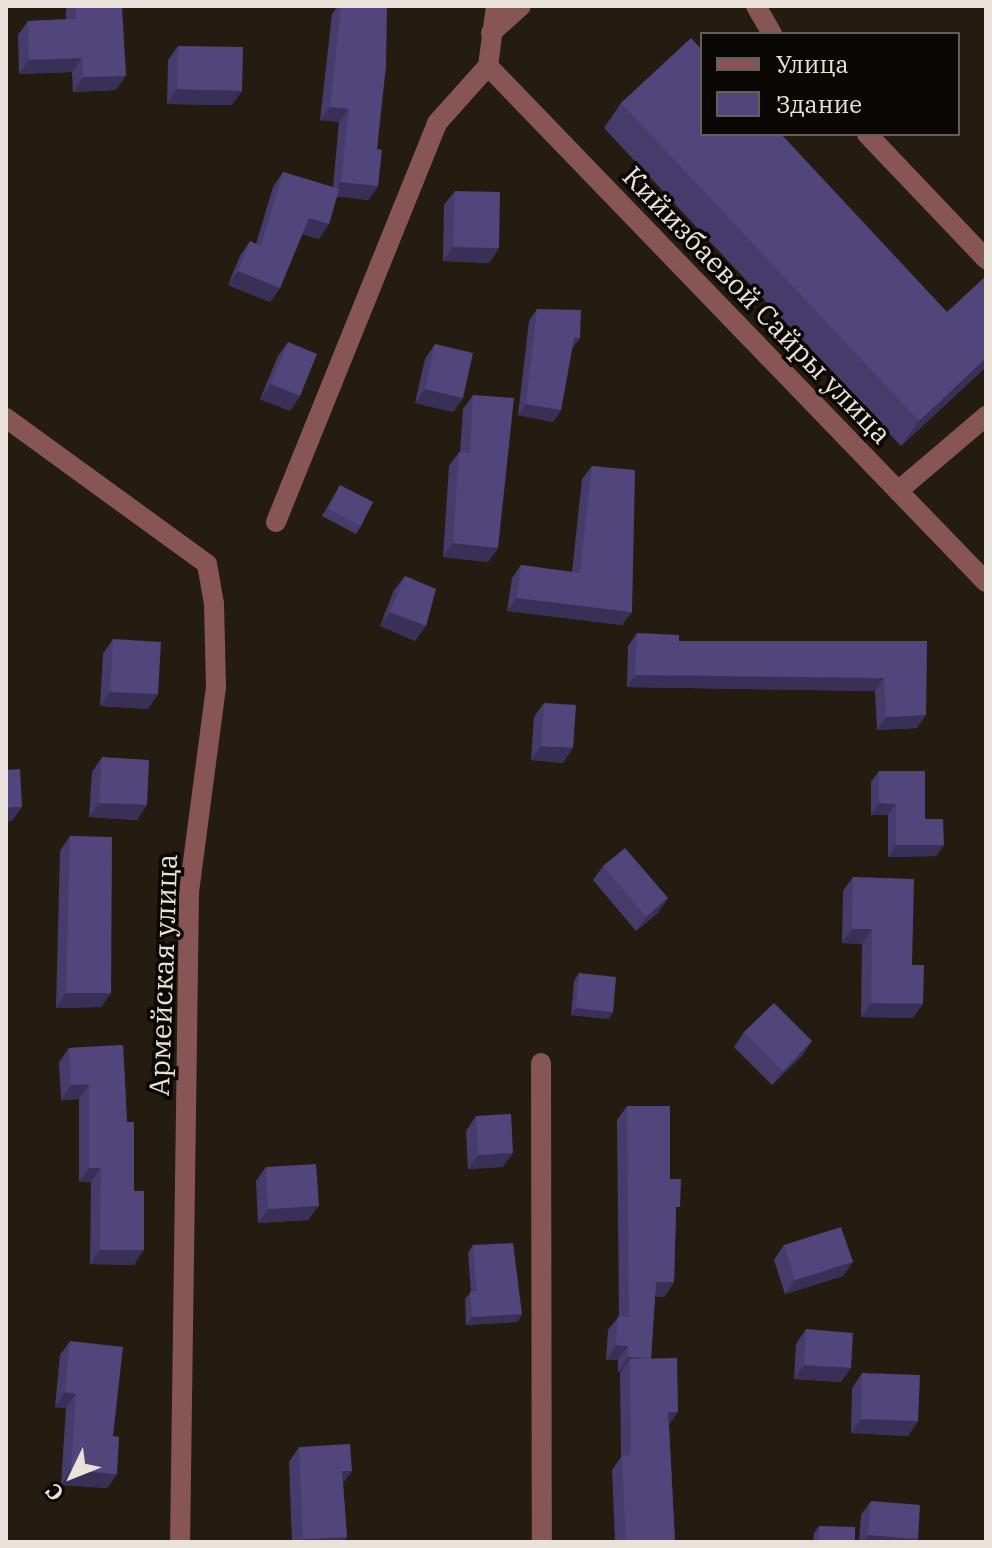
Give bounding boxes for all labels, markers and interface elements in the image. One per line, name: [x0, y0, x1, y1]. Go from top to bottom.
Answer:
legend: [700, 32, 960, 136]
text: Улица: [776, 48, 849, 80]
text: Здание: [776, 88, 862, 120]
street label: Кийизбаевой Сайры улица: [616, 160, 898, 450]
street label: Армейская улица: [142, 853, 184, 1097]
north arrow: [32, 1436, 112, 1516]
text: С: [38, 1477, 70, 1508]

